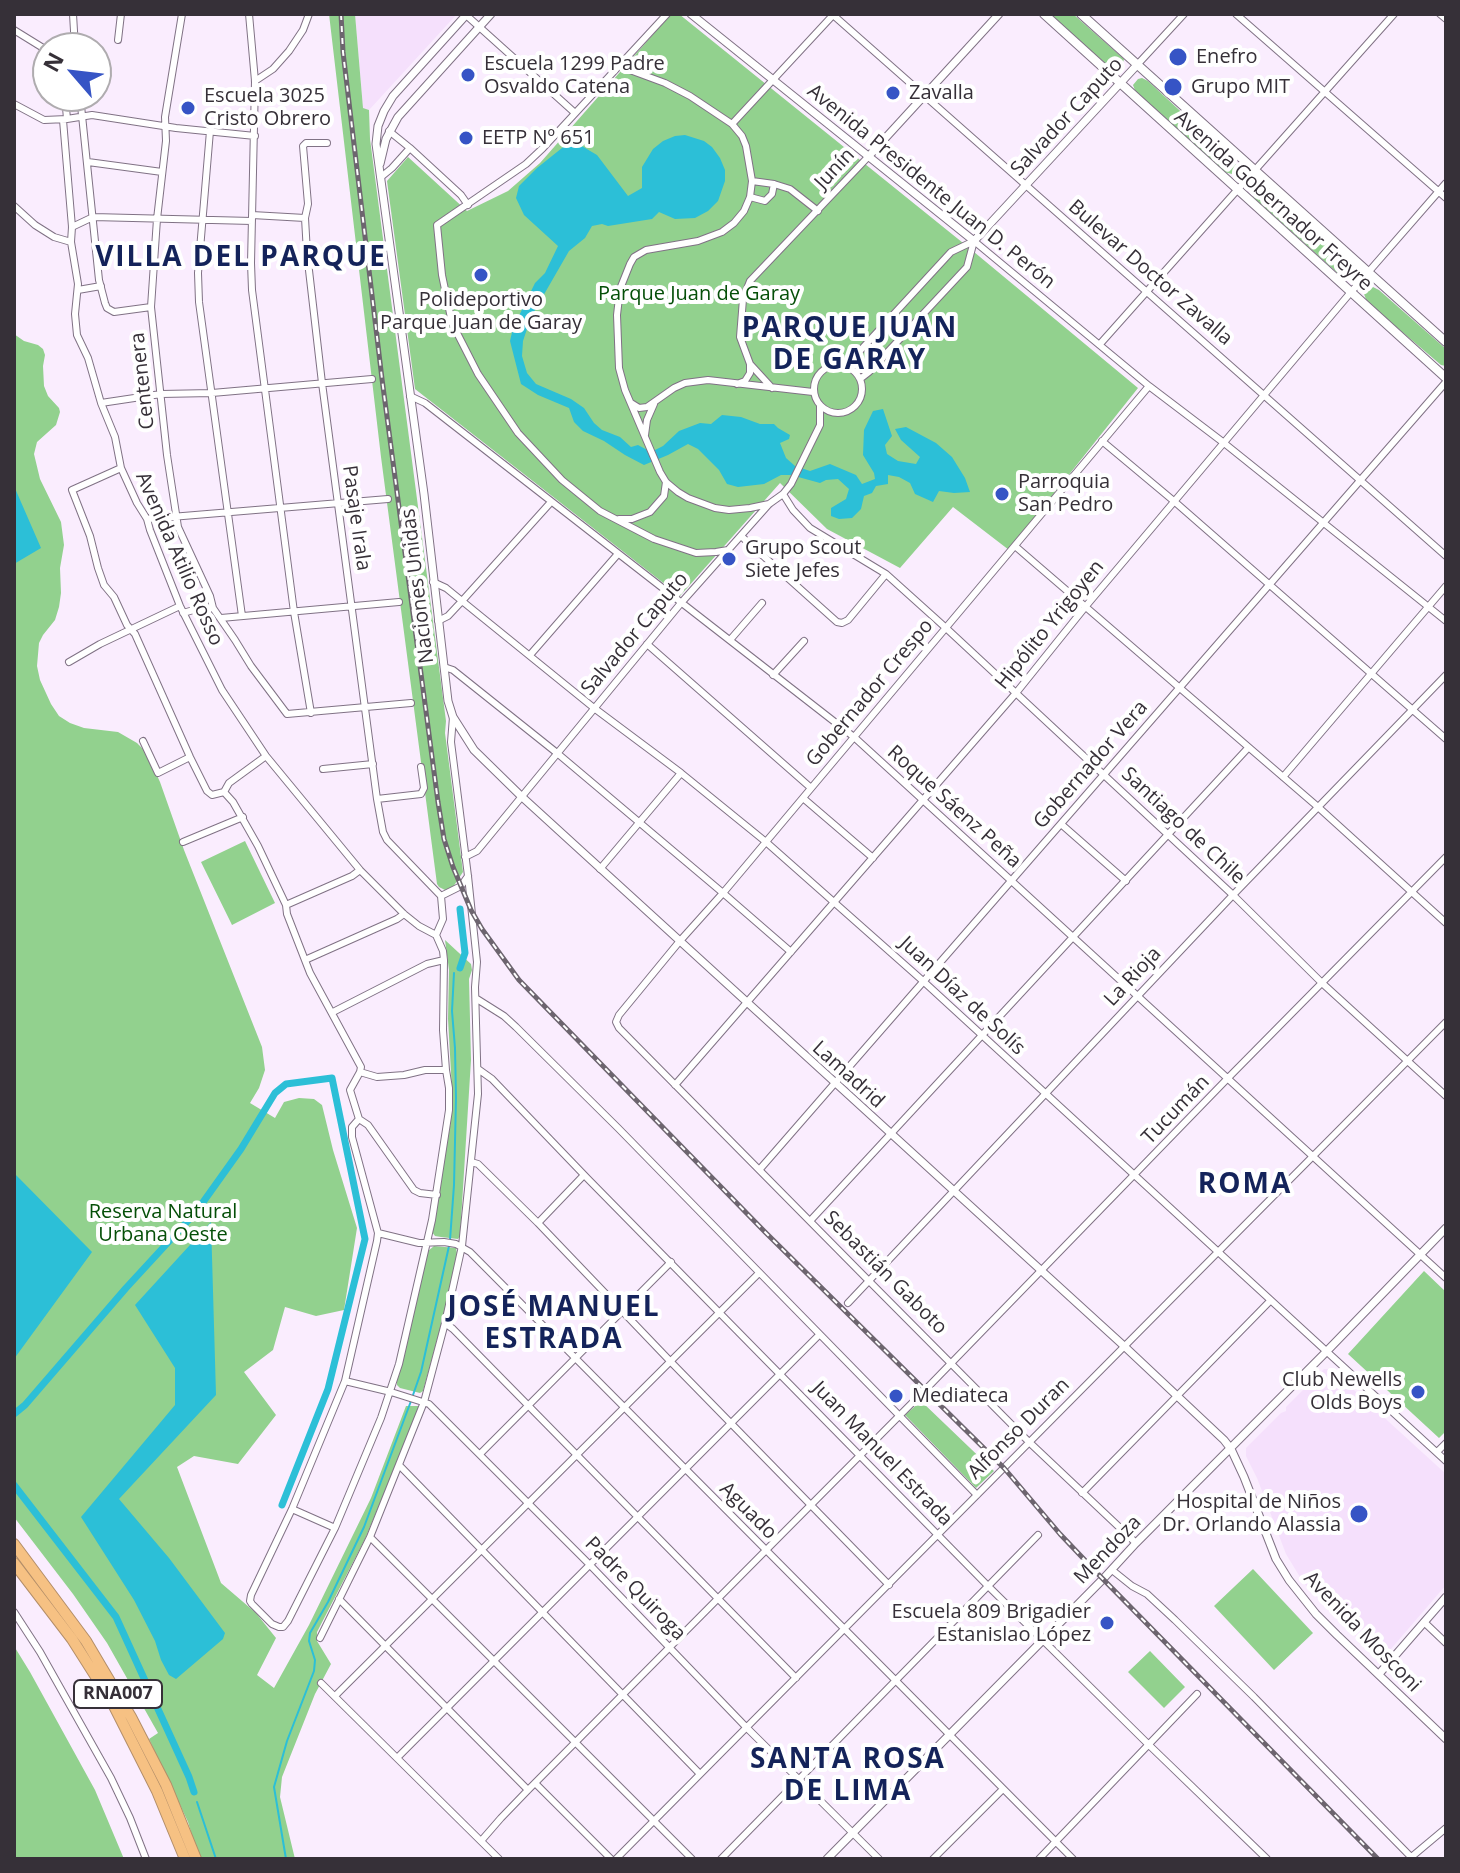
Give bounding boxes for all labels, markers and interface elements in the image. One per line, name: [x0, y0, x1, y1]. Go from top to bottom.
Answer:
north arrow: [32, 32, 112, 112]
place label: Enefro: [1196, 45, 1258, 69]
marker: Enefro: [1167, 46, 1189, 68]
text: N: [35, 47, 70, 77]
place label: Escuela 1299 Padre Osvaldo Catena: [484, 52, 665, 99]
street label: Salvador Caputo: [1006, 53, 1128, 181]
marker: Escuela 1299 Padre Osvaldo Catena: [459, 66, 477, 84]
place label: Grupo MIT: [1191, 75, 1290, 99]
marker: Grupo MIT: [1162, 76, 1184, 98]
street label: Avenida Presidente Juan D. Perón: [802, 80, 1060, 294]
place label: Zavalla: [909, 81, 974, 105]
place label: Escuela 3025 Cristo Obrero: [204, 84, 331, 131]
marker: Zavalla: [884, 84, 902, 102]
marker: Escuela 3025 Cristo Obrero: [179, 99, 197, 117]
street label: Avenida Gobernador Freyre: [1169, 106, 1377, 296]
place label: EETP Nº 651: [482, 126, 594, 150]
marker: EETP Nº 651: [457, 129, 475, 147]
street label: Junín: [810, 144, 860, 194]
street label: Bulevar Doctor Zavalla: [1063, 195, 1237, 351]
district label: VILLA DEL PARQUE: [95, 241, 387, 275]
marker: Polideportivo Parque Juan de Garay: [472, 266, 490, 284]
park label: Parque Juan de Garay: [598, 282, 800, 306]
place label: Polideportivo Parque Juan de Garay: [380, 288, 582, 335]
district label: PARQUE JUAN DE GARAY: [742, 312, 958, 378]
street label: Centenera: [126, 331, 160, 431]
street label: Pasaje Irala: [337, 464, 375, 572]
street label: Avenida Atilio Rosso: [130, 469, 228, 649]
place label: Parroquia San Pedro: [1018, 470, 1113, 517]
marker: Parroquia San Pedro: [993, 485, 1011, 503]
street label: Naciones Unidas: [397, 507, 439, 665]
place label: Grupo Scout Siete Jefes: [745, 536, 861, 583]
marker: Grupo Scout Siete Jefes: [720, 550, 738, 568]
street label: Hipólito Yrigoyen: [991, 556, 1109, 694]
street label: Salvador Caputo: [577, 568, 693, 700]
street label: Gobernador Crespo: [801, 614, 939, 772]
street label: Gobernador Vera: [1029, 696, 1153, 834]
street label: Roque Sáenz Peña: [882, 741, 1026, 873]
street label: Santiago de Chile: [1116, 762, 1250, 890]
street label: Juan Díaz de Solís: [894, 932, 1030, 1060]
street label: La Rioja: [1100, 942, 1166, 1012]
street label: Lamadrid: [807, 1036, 889, 1114]
street label: Tucumán: [1137, 1070, 1215, 1150]
district label: ROMA: [1198, 1168, 1292, 1202]
park label: Reserva Natural Urbana Oeste: [89, 1200, 237, 1247]
street label: Sebastián Gaboto: [818, 1206, 952, 1340]
district label: JOSÉ MANUEL ESTRADA: [447, 1291, 661, 1357]
place label: Club Newells Olds Boys: [1282, 1368, 1402, 1415]
street label: Alfonso Duran: [963, 1373, 1075, 1485]
street label: Juan Manuel Estrada: [807, 1377, 957, 1531]
marker: Club Newells Olds Boys: [1409, 1383, 1427, 1401]
place label: Mediateca: [912, 1384, 1009, 1408]
marker: Mediateca: [887, 1387, 905, 1405]
street label: Aguado: [714, 1477, 782, 1545]
place label: Hospital de Niños Dr. Orlando Alassia: [1162, 1490, 1341, 1537]
marker: Hospital de Niños Dr. Orlando Alassia: [1348, 1503, 1370, 1525]
street label: Mendoza: [1069, 1511, 1147, 1589]
street label: Padre Quiroga: [579, 1532, 691, 1646]
street label: Avenida Mosconi: [1298, 1567, 1426, 1697]
place label: Escuela 809 Brigadier Estanislao López: [892, 1600, 1091, 1647]
marker: Escuela 809 Brigadier Estanislao López: [1098, 1614, 1116, 1632]
road number: RNA007: [74, 1680, 162, 1708]
district label: SANTA ROSA DE LIMA: [750, 1743, 946, 1809]

